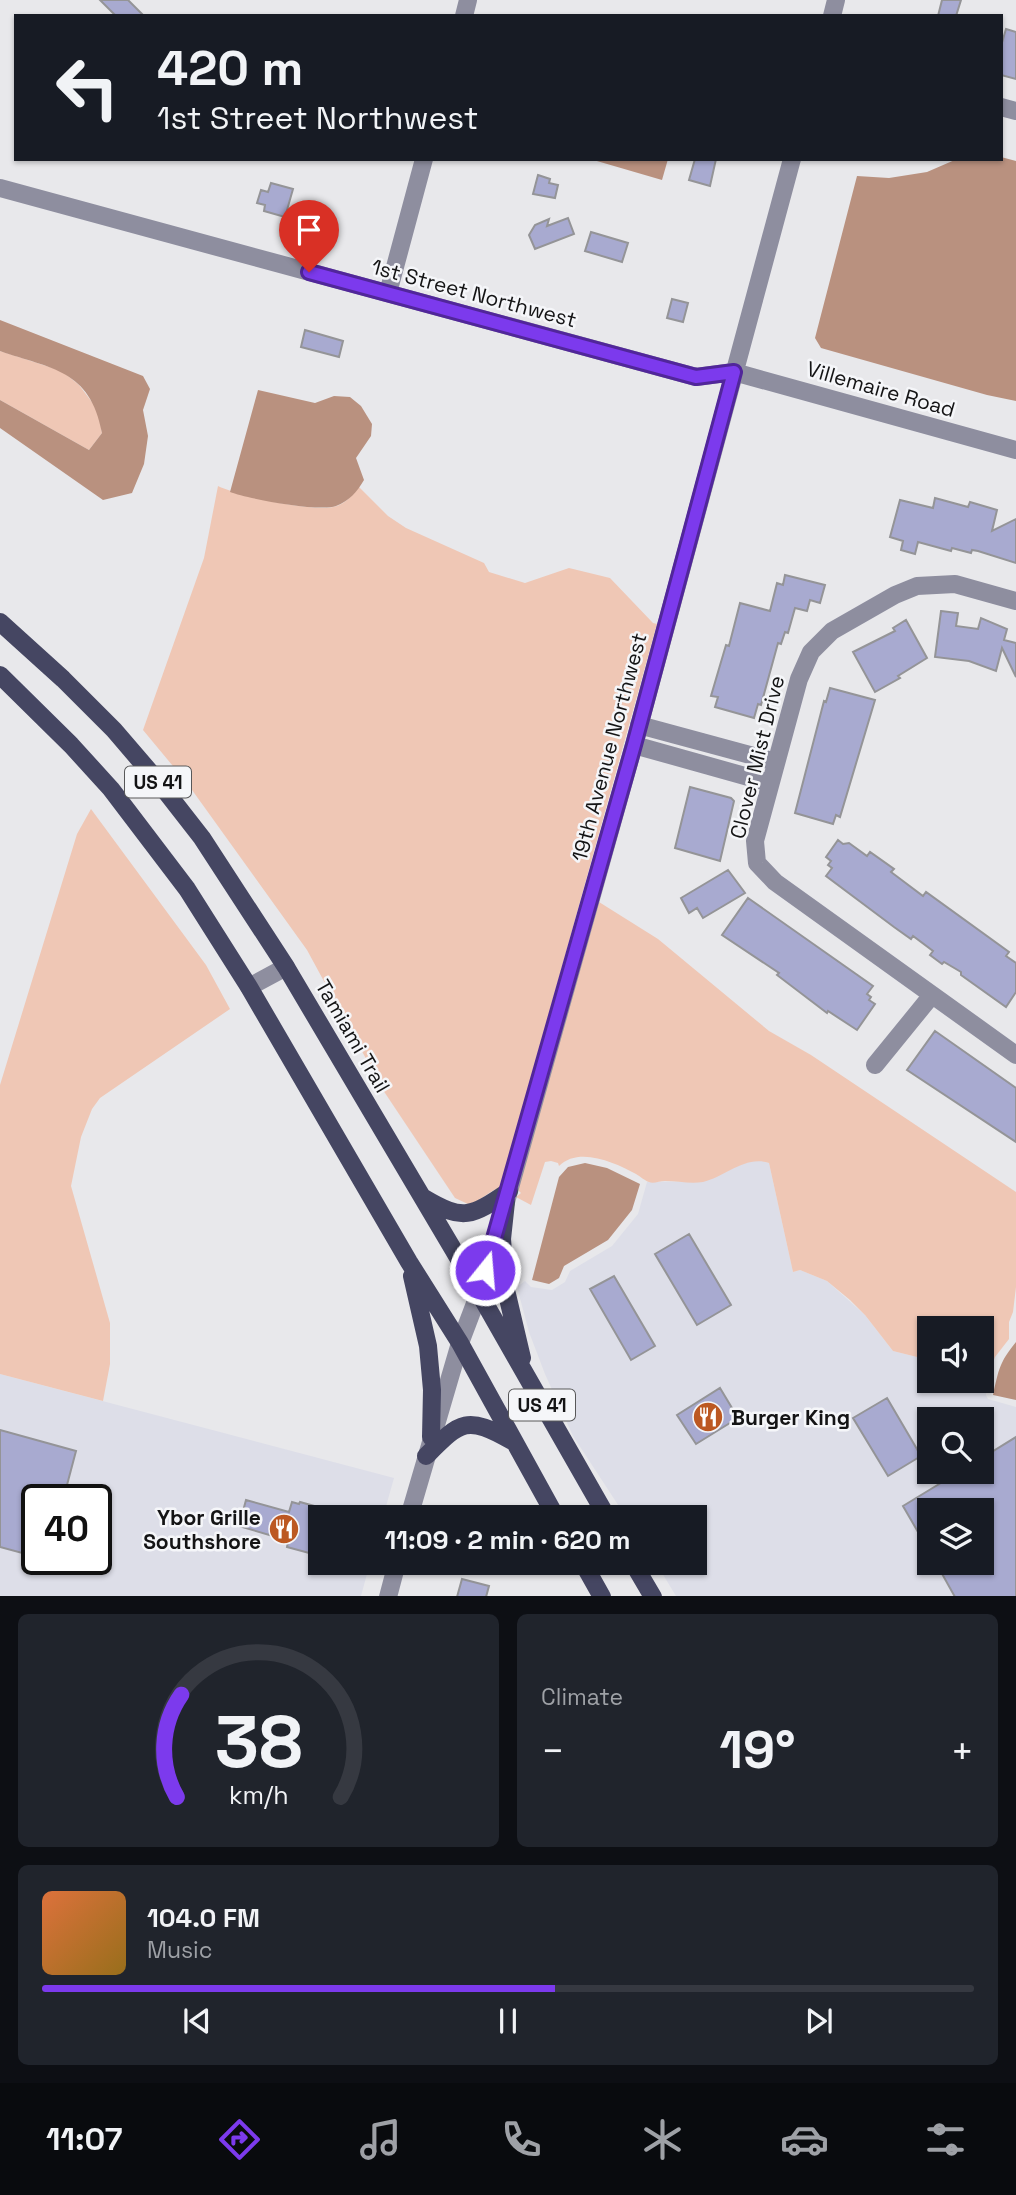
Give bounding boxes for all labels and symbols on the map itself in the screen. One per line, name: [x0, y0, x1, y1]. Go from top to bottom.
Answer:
pin: [279, 200, 339, 272]
street label: 1st Street Northwest: [369, 253, 579, 333]
street label: Villemaire Road: [804, 355, 958, 423]
street label: 19th Avenue Northwest: [565, 630, 653, 864]
street label: Clover Mist Drive: [724, 673, 790, 841]
road number: US 41: [125, 766, 191, 797]
street label: Tamiami Trail: [310, 974, 396, 1098]
position arrow: [448, 1233, 522, 1307]
road number: US 41: [509, 1390, 575, 1420]
restaurant icon: Burger King: [691, 1400, 725, 1434]
place label: Burger King: [731, 1404, 850, 1431]
speed limit sign: 40: [21, 1484, 112, 1575]
place label: Ybor Grille Southshore: [143, 1504, 261, 1555]
restaurant icon: Ybor Grille Southshore: [267, 1512, 301, 1546]

